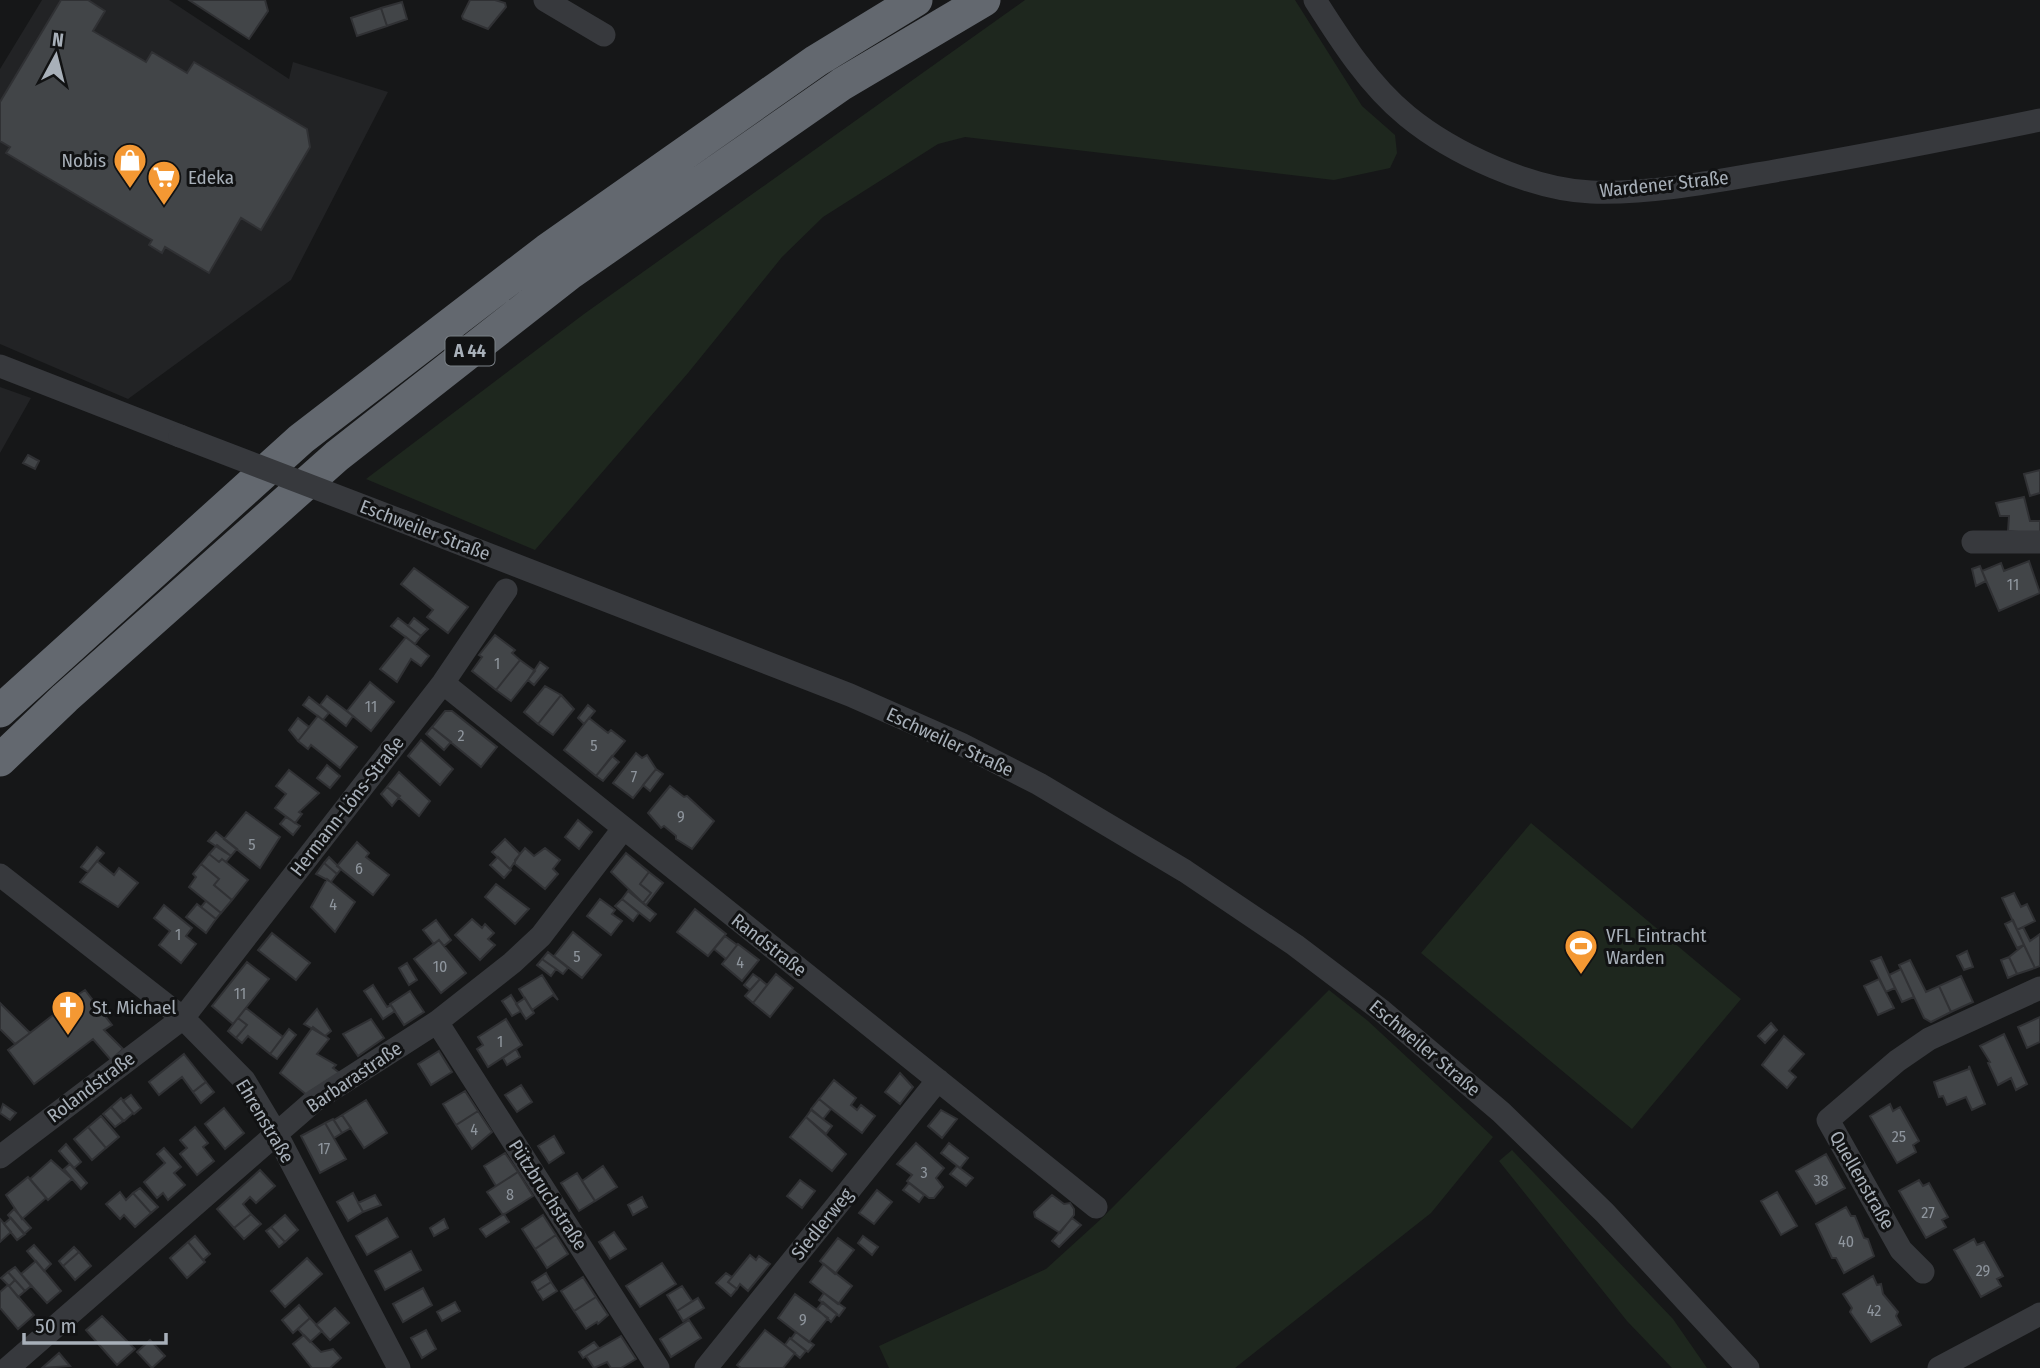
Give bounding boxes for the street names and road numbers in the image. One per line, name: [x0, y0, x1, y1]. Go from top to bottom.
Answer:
street label: Wardener Straße: [1598, 166, 1730, 202]
road number: A 44: [446, 337, 494, 366]
street label: Eschweiler Straße: [357, 495, 493, 565]
street label: Eschweiler Straße: [883, 702, 1017, 782]
street label: Hermann-Löns-Straße: [285, 731, 409, 881]
street label: Randstraße: [727, 909, 811, 981]
street label: Eschweiler Straße: [1365, 995, 1485, 1101]
street label: Barbarastraße: [302, 1037, 406, 1117]
street label: Rolandstraße: [43, 1047, 139, 1127]
street label: Ehrenstraße: [231, 1075, 299, 1167]
street label: Quellenstraße: [1825, 1127, 1899, 1233]
street label: Pützbruchstraße: [504, 1135, 592, 1255]
street label: Siedlerweg: [786, 1183, 858, 1264]

